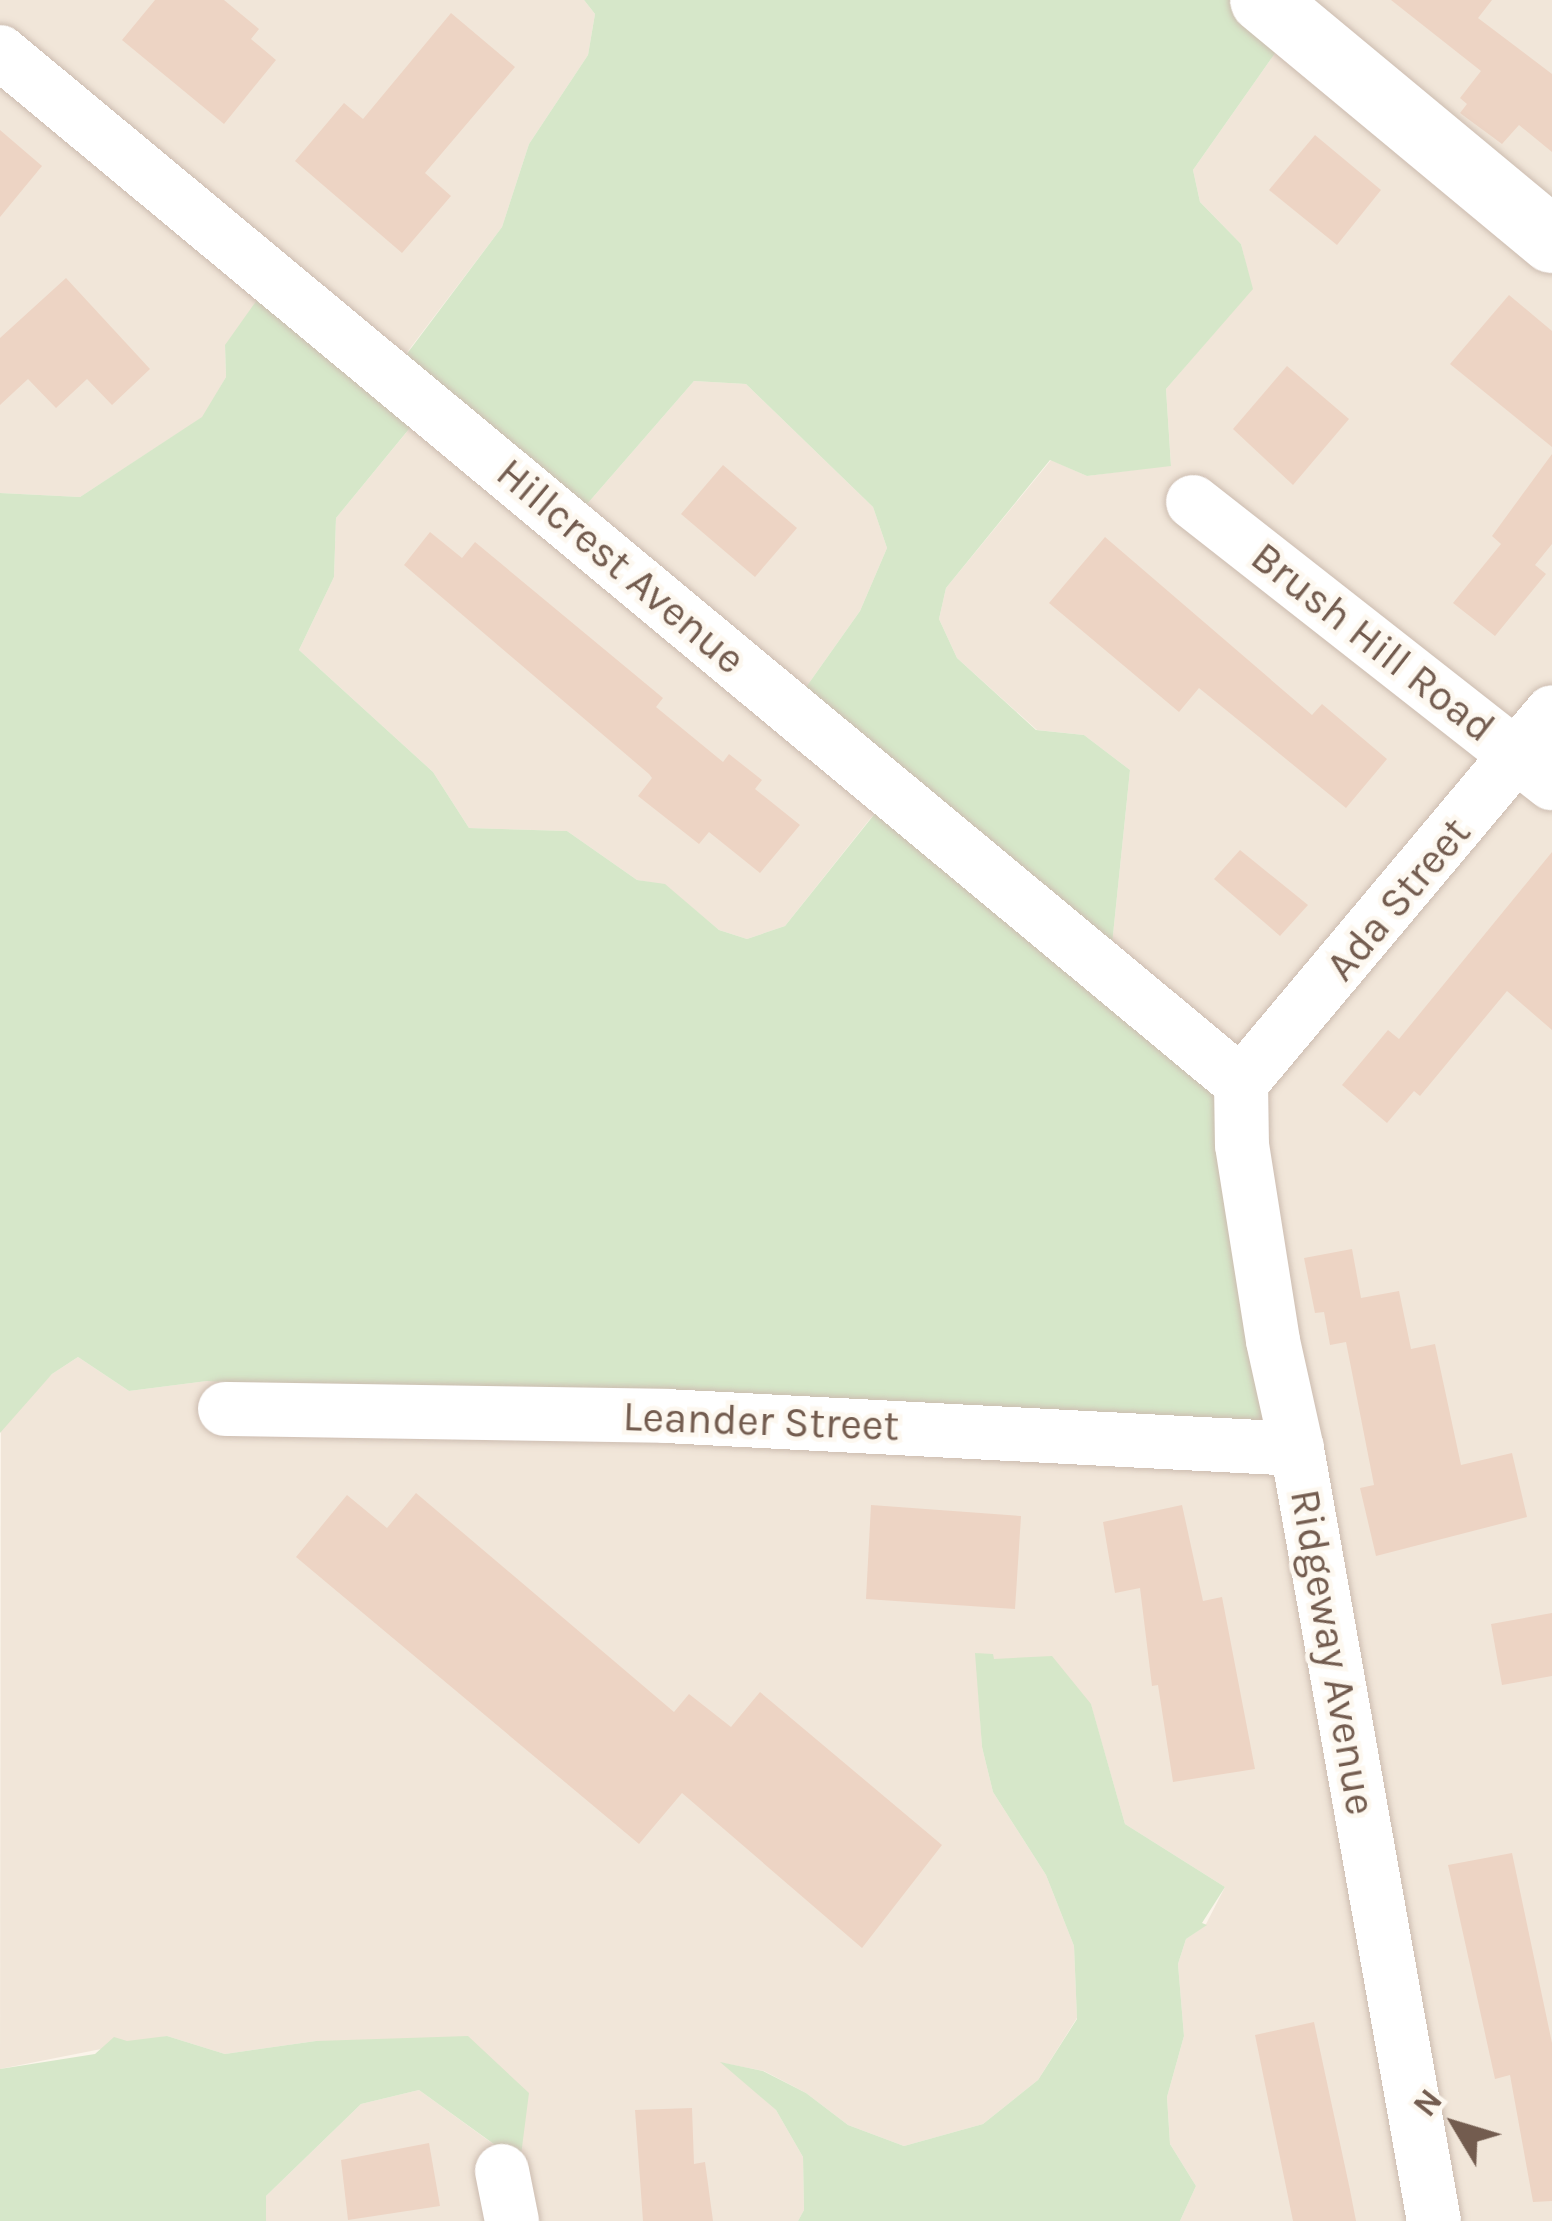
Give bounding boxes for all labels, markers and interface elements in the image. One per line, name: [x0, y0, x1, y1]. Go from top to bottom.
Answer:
street label: Hillcrest Avenue: [487, 448, 755, 684]
street label: Brush Hill Road: [1241, 531, 1505, 753]
street label: Ada Street: [1315, 807, 1481, 991]
street label: Leander Street: [622, 1391, 900, 1451]
street label: Ridgeway Avenue: [1280, 1485, 1386, 1819]
north arrow: [1396, 2065, 1516, 2185]
text: N: [1405, 2082, 1450, 2124]

